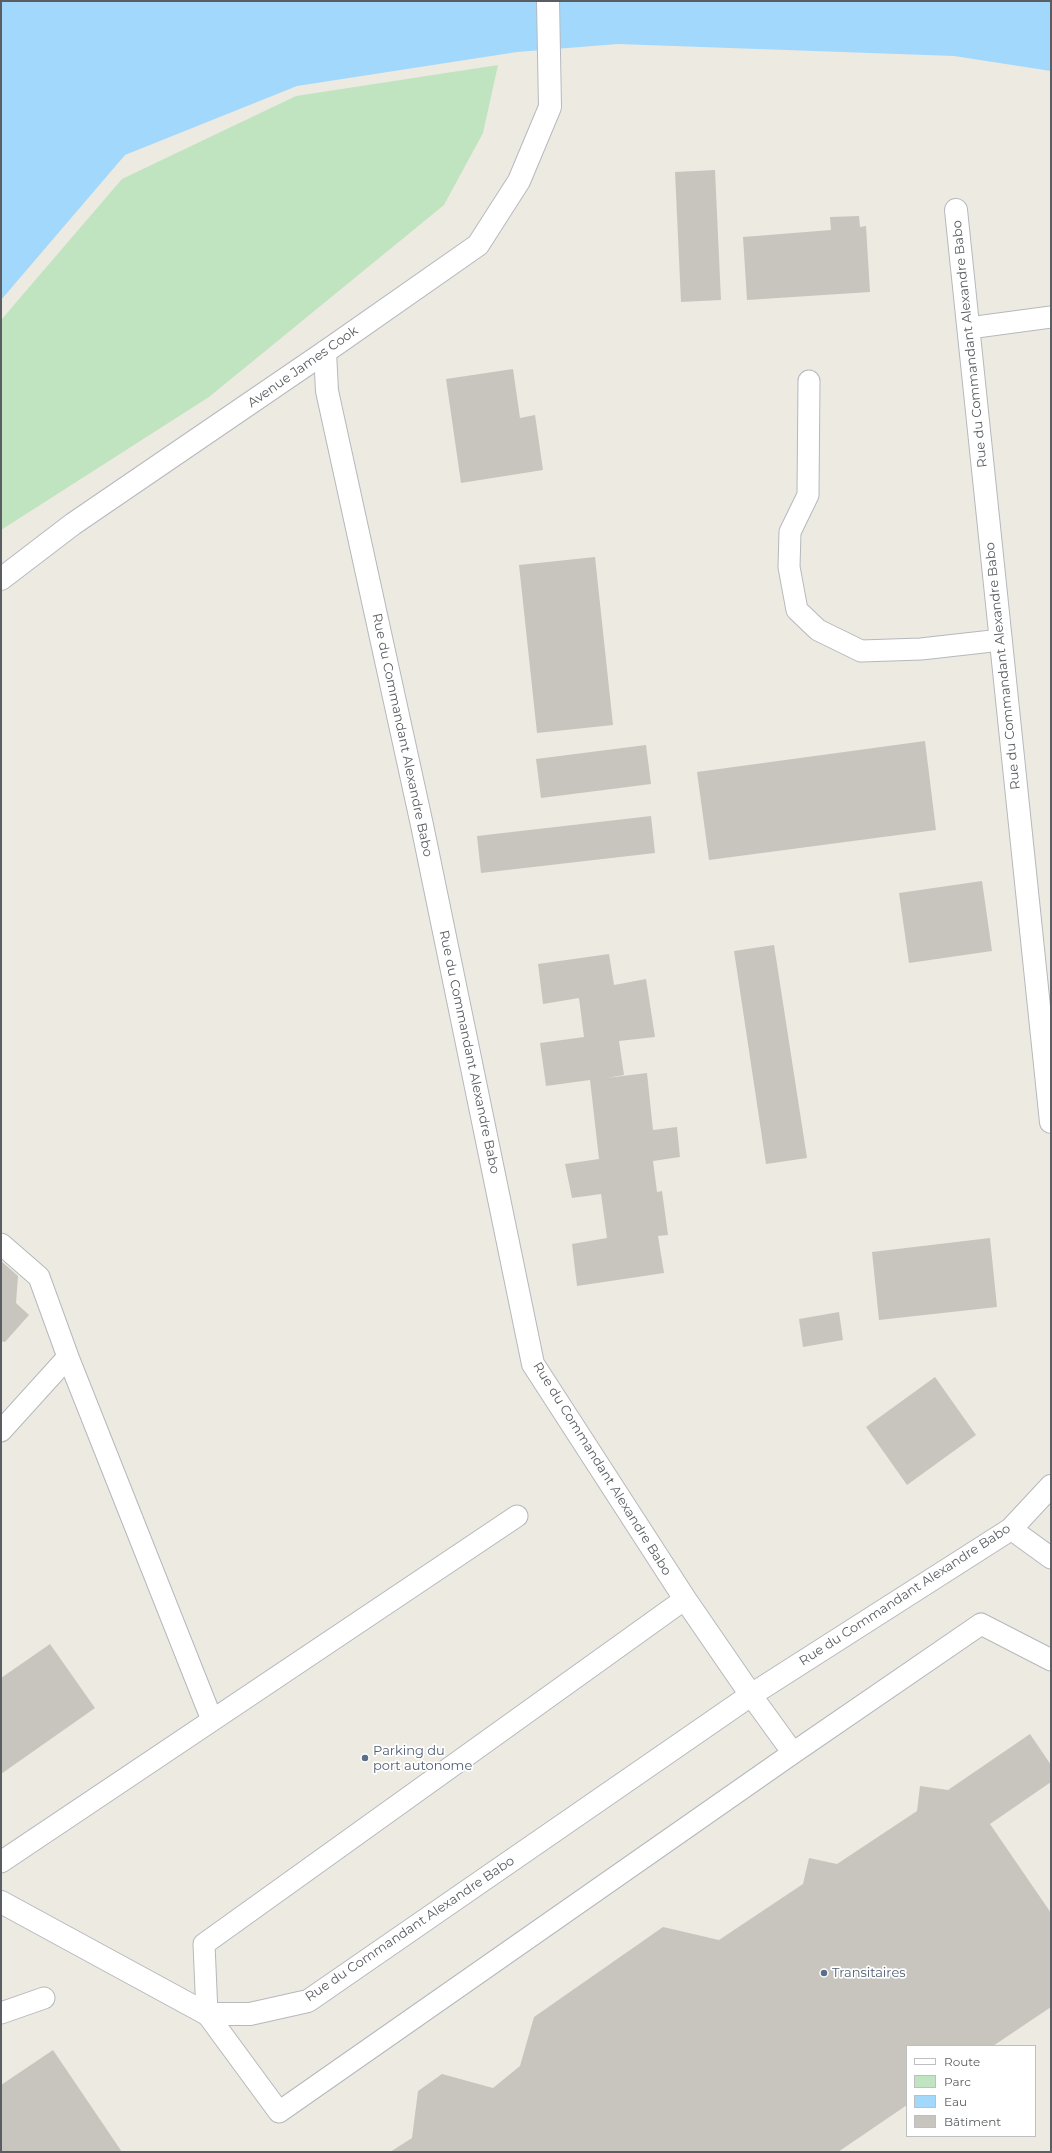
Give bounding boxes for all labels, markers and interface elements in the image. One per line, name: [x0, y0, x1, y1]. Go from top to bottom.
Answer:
street label: Rue du Commandant Alexandre Babo: [949, 220, 991, 468]
street label: Avenue James Cook: [245, 323, 361, 411]
street label: Rue du Commandant Alexandre Babo: [982, 542, 1024, 790]
street label: Rue du Commandant Alexandre Babo: [369, 612, 435, 858]
street label: Rue du Commandant Alexandre Babo: [436, 929, 502, 1175]
street label: Rue du Commandant Alexandre Babo: [529, 1359, 675, 1579]
street label: Rue du Commandant Alexandre Babo: [796, 1521, 1014, 1669]
place label: Parking du port autonome: [373, 1743, 472, 1774]
marker: Parking du port autonome: [360, 1753, 370, 1763]
street label: Rue du Commandant Alexandre Babo: [303, 1853, 517, 2005]
place label: Transitaires: [832, 1965, 906, 1981]
marker: Transitaires: [819, 1968, 829, 1978]
legend: [906, 2045, 1036, 2137]
text: Route: [944, 2054, 980, 2069]
text: Parc: [944, 2074, 971, 2089]
text: Eau: [944, 2094, 967, 2109]
text: Bâtiment: [944, 2114, 1001, 2129]

